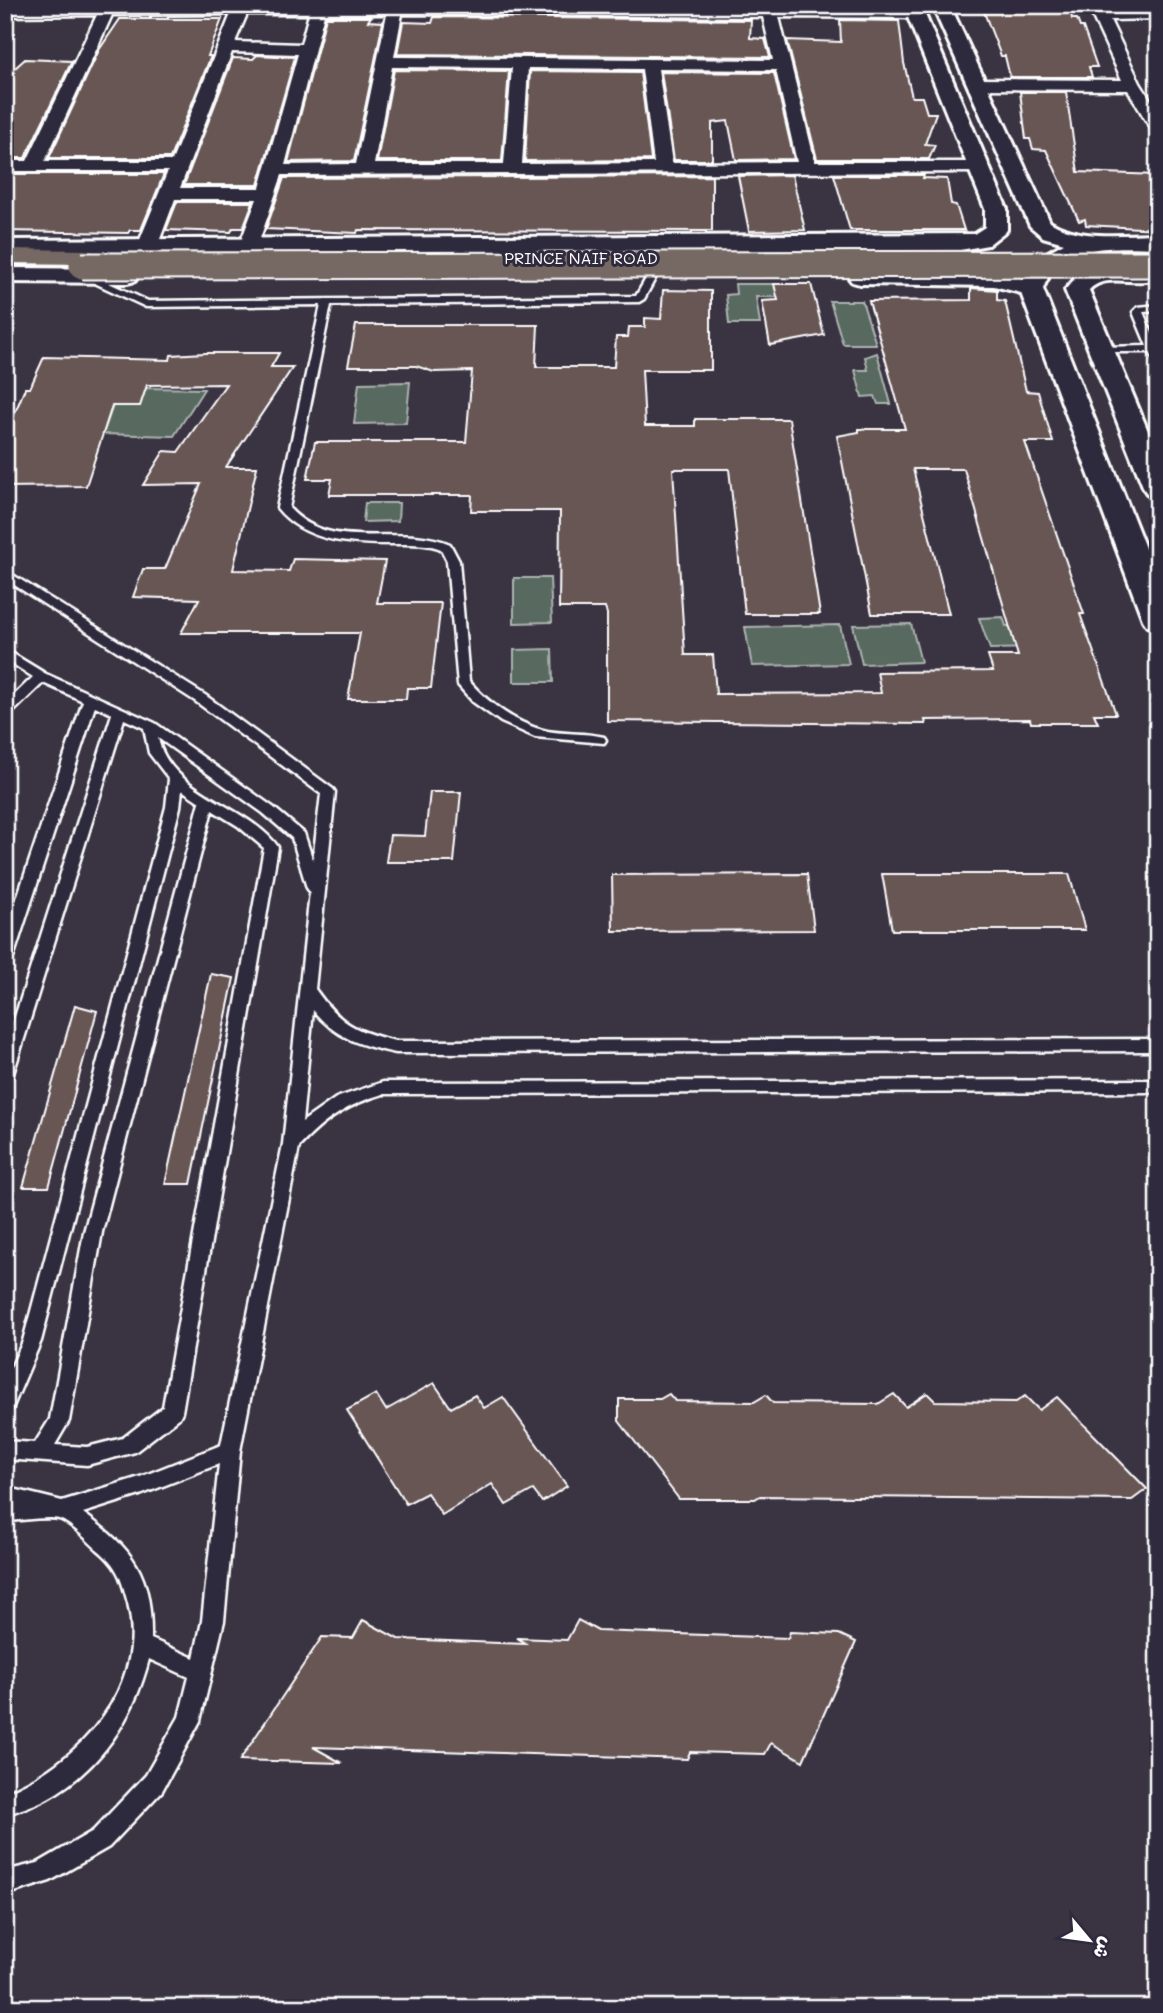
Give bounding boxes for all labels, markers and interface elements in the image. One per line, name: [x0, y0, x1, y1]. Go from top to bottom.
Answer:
street label: PRINCE NAIF ROAD: [504, 247, 658, 268]
north arrow: [1054, 1904, 1124, 1974]
text: ش: [1088, 1933, 1120, 1964]

